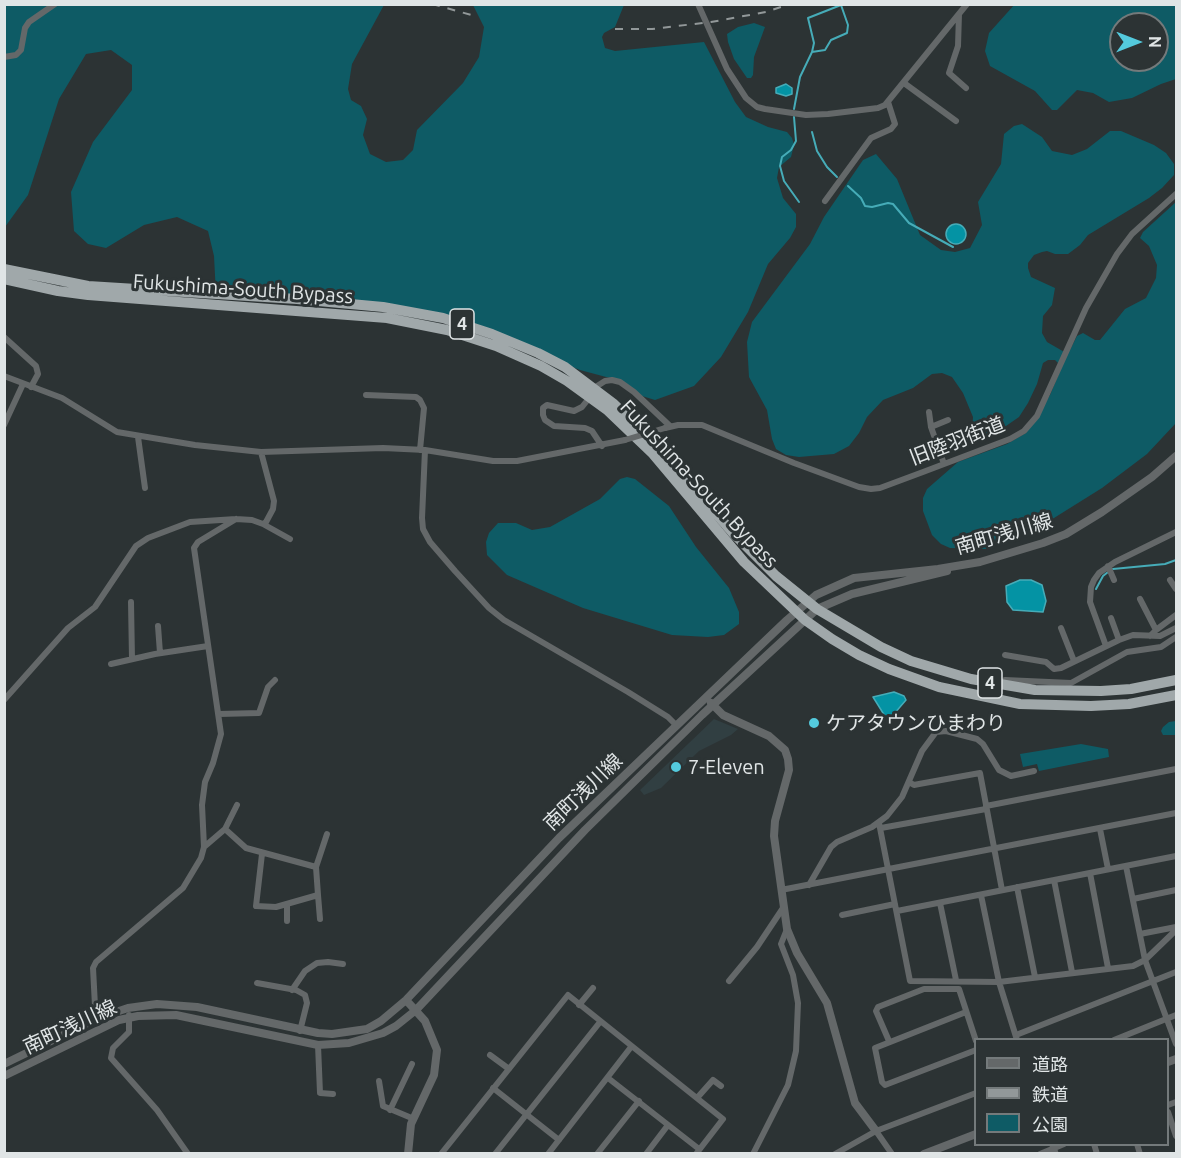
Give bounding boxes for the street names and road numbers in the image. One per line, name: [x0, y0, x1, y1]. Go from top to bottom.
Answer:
street label: Fukushima-South Bypass: [132, 269, 354, 309]
road number: 4: [450, 309, 474, 339]
street label: Fukushima-South Bypass: [615, 395, 783, 573]
street label: 旧陸羽街道: [906, 412, 1008, 470]
street label: 南町浅川線: [953, 509, 1055, 559]
road number: 4: [978, 668, 1002, 698]
street label: 南町浅川線: [539, 749, 627, 835]
street label: 南町浅川線: [20, 995, 120, 1059]

